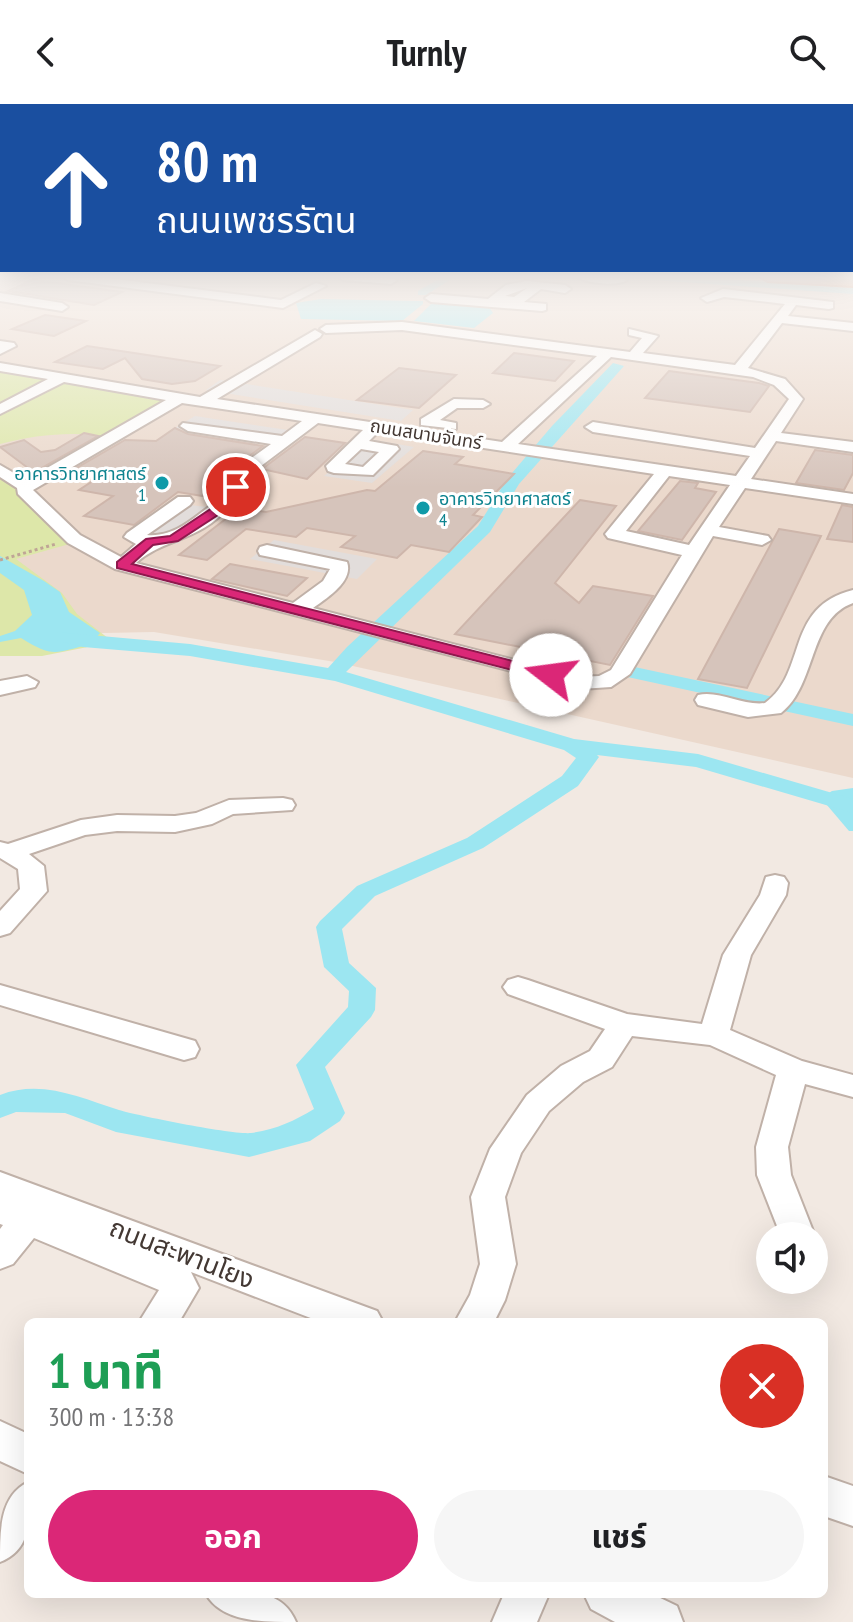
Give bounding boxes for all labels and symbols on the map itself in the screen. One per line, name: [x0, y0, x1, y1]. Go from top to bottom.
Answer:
street label: ถนนสนามจันทร์: [368, 414, 484, 454]
pin: [202, 453, 270, 521]
place label: อาคารวิทยาศาสตร์ 1: [14, 462, 147, 506]
marker: อาคารวิทยาศาสตร์ 1: [153, 474, 171, 492]
place label: อาคารวิทยาศาสตร์ 4: [439, 487, 572, 531]
marker: อาคารวิทยาศาสตร์ 4: [414, 499, 432, 517]
position arrow: [509, 633, 593, 717]
street label: ถนนสะพานโยง: [105, 1210, 259, 1296]

